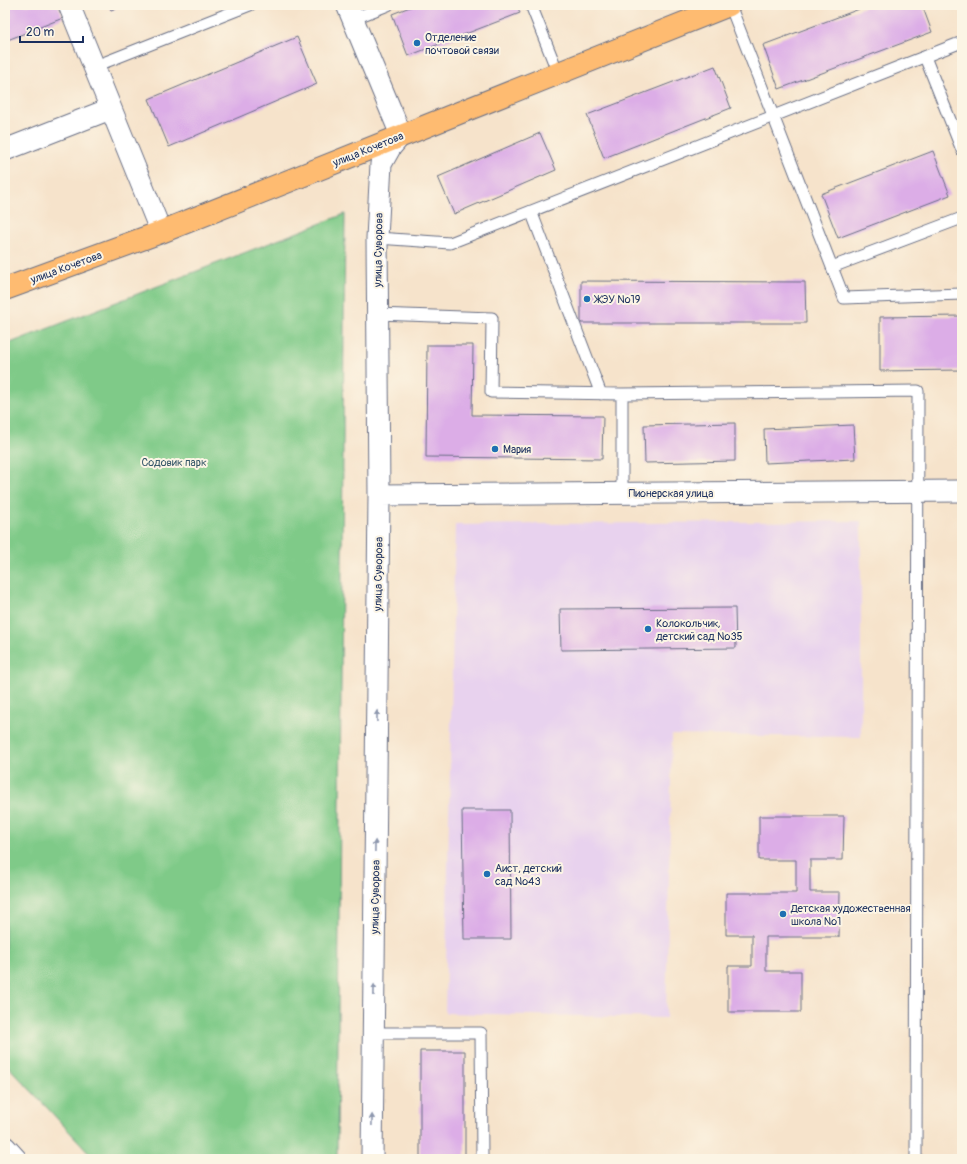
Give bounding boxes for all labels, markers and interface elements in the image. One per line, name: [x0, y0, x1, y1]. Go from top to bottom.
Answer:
scale bar: [20, 18, 83, 44]
text: 20 m: [26, 25, 55, 40]
place label: Отделение почтовой связи: [425, 31, 499, 57]
marker: Отделение почтовой связи: [412, 38, 422, 48]
street label: улица Кочетова: [330, 129, 405, 170]
street label: улица Суворова: [371, 213, 386, 288]
street label: улица Кочетова: [28, 249, 104, 287]
place label: ЖЭУ №19: [593, 293, 641, 306]
marker: ЖЭУ №19: [582, 294, 592, 304]
place label: Мария: [503, 443, 531, 456]
marker: Мария: [490, 444, 500, 454]
park label: Содовик парк: [141, 456, 207, 469]
street label: Пионерская улица: [629, 487, 713, 500]
street label: улица Суворова: [371, 537, 386, 612]
place label: Колокольчик, детский сад №35: [656, 617, 743, 643]
marker: Колокольчик, детский сад №35: [643, 624, 653, 634]
one-way arrow: [374, 709, 380, 722]
one-way arrow: [372, 839, 378, 852]
street label: улица Суворова: [368, 860, 383, 935]
place label: Аист, детский сад №43: [495, 862, 562, 888]
marker: Аист, детский сад №43: [482, 869, 492, 879]
place label: Детская художественная школа №1: [790, 902, 911, 928]
marker: Детская художественная школа №1: [778, 909, 788, 919]
one-way arrow: [371, 983, 377, 996]
one-way arrow: [369, 1113, 375, 1126]

